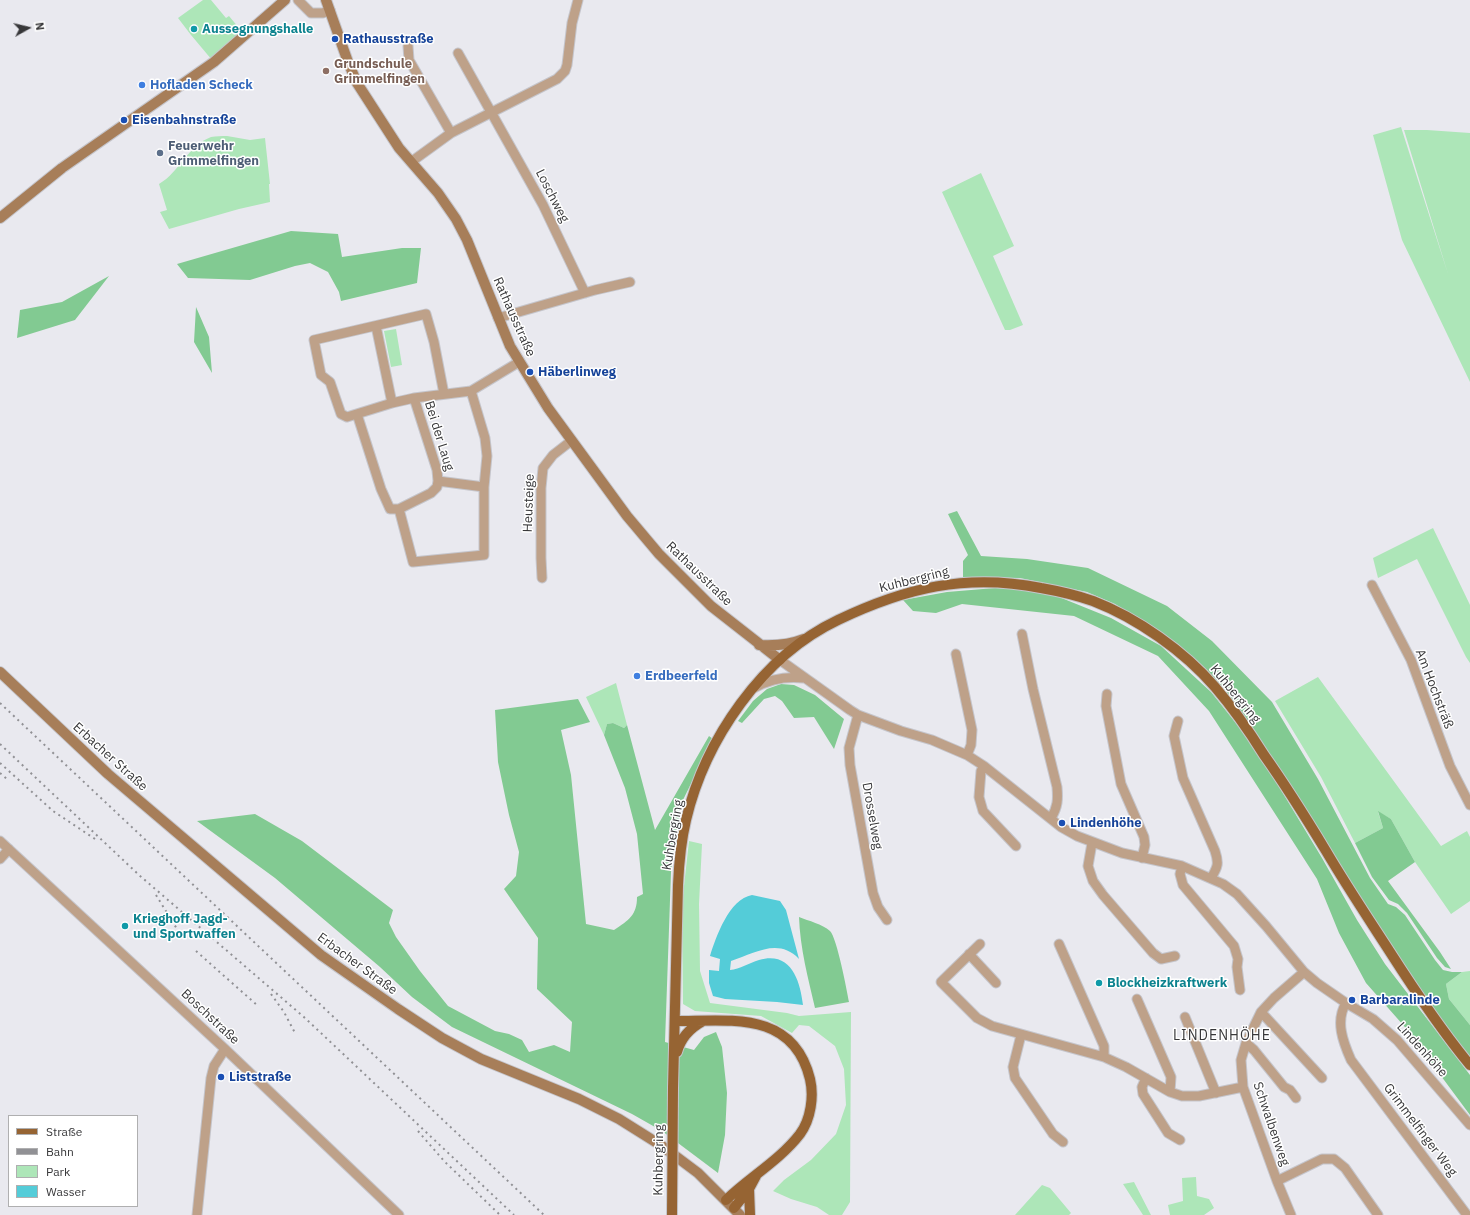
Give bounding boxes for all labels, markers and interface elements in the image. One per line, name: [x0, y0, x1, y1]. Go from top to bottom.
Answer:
north arrow: [8, 8, 48, 48]
text: N: [32, 21, 47, 31]
place label: Aussegnungshalle: [202, 21, 313, 37]
marker: Aussegnungshalle: [189, 24, 199, 34]
place label: Rathausstraße: [343, 31, 434, 47]
marker: Rathausstraße: [330, 34, 340, 44]
place label: Grundschule Grimmelfingen: [334, 56, 425, 87]
marker: Grundschule Grimmelfingen: [321, 66, 331, 76]
place label: Hofladen Scheck: [150, 77, 253, 93]
marker: Hofladen Scheck: [137, 80, 147, 90]
place label: Eisenbahnstraße: [132, 112, 236, 128]
marker: Eisenbahnstraße: [119, 115, 129, 125]
place label: Feuerwehr Grimmelfingen: [168, 138, 259, 169]
marker: Feuerwehr Grimmelfingen: [155, 148, 165, 158]
street label: Loschweg: [532, 167, 572, 225]
street label: Rathausstraße: [489, 275, 539, 359]
place label: Häberlinweg: [538, 364, 616, 380]
marker: Häberlinweg: [525, 367, 535, 377]
street label: Bei der Laug: [421, 399, 457, 473]
street label: Heusteige: [520, 473, 538, 533]
street label: Rathausstraße: [663, 539, 735, 609]
street label: Kuhbergring: [878, 564, 950, 596]
street label: Am Hochsträß: [1412, 647, 1456, 731]
street label: Kuhbergring: [1207, 661, 1263, 727]
place label: Erdbeerfeld: [645, 668, 718, 684]
marker: Erdbeerfeld: [632, 671, 642, 681]
street label: Erbacher Straße: [69, 719, 151, 795]
street label: Drosselweg: [858, 781, 886, 851]
street label: Kuhbergring: [659, 799, 687, 871]
place label: Lindenhöhe: [1070, 815, 1141, 831]
marker: Lindenhöhe: [1057, 818, 1067, 828]
place label: Krieghoff Jagd- und Sportwaffen: [133, 911, 236, 942]
marker: Krieghoff Jagd- und Sportwaffen: [120, 921, 130, 931]
street label: Erbacher Straße: [314, 930, 400, 998]
place label: Blockheizkraftwerk: [1107, 975, 1227, 991]
marker: Blockheizkraftwerk: [1094, 978, 1104, 988]
street label: Boschstraße: [178, 986, 242, 1048]
place label: Barbaralinde: [1360, 992, 1440, 1008]
marker: Barbaralinde: [1347, 995, 1357, 1005]
street label: Lindenhöhe: [1393, 1019, 1451, 1081]
district label: LINDENHÖHE: [1173, 1028, 1271, 1044]
place label: Liststraße: [229, 1069, 291, 1085]
marker: Liststraße: [216, 1072, 226, 1082]
street label: Schwalbenweg: [1249, 1080, 1293, 1168]
street label: Grimmelfinger Weg: [1380, 1080, 1460, 1180]
legend: [8, 1115, 138, 1207]
text: Straße: [46, 1124, 82, 1139]
street label: Kuhbergring: [651, 1124, 667, 1196]
text: Bahn: [46, 1144, 74, 1159]
text: Park: [46, 1164, 70, 1179]
text: Wasser: [46, 1184, 86, 1199]

